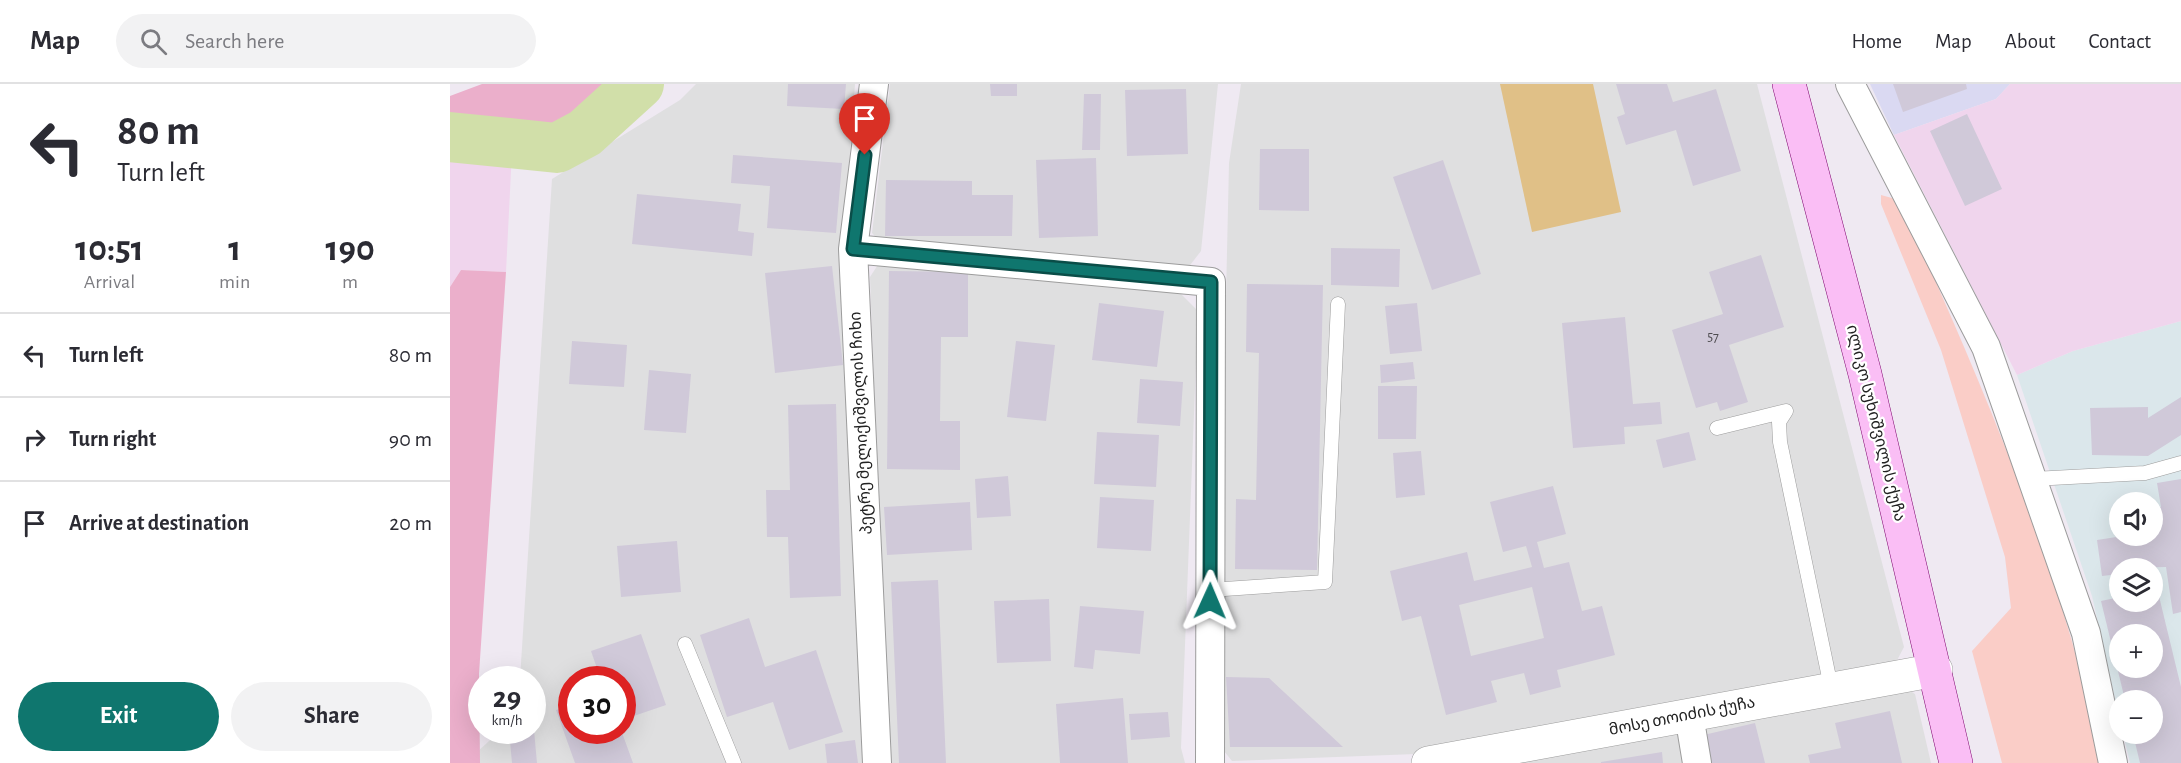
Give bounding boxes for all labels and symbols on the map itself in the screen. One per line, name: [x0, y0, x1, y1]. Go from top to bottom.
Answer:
pin: [839, 93, 890, 155]
street label: პეტრე მელიქიშვილის ჩიხი: [847, 311, 877, 535]
street label: ილიკო სუხიშვილის ქუჩა: [1842, 323, 1908, 523]
house number: 57: [1707, 330, 1719, 344]
position arrow: [1178, 569, 1242, 633]
speed limit sign: 30: [558, 666, 636, 744]
street label: მოსე თოიძის ქუჩა: [1608, 694, 1757, 739]

